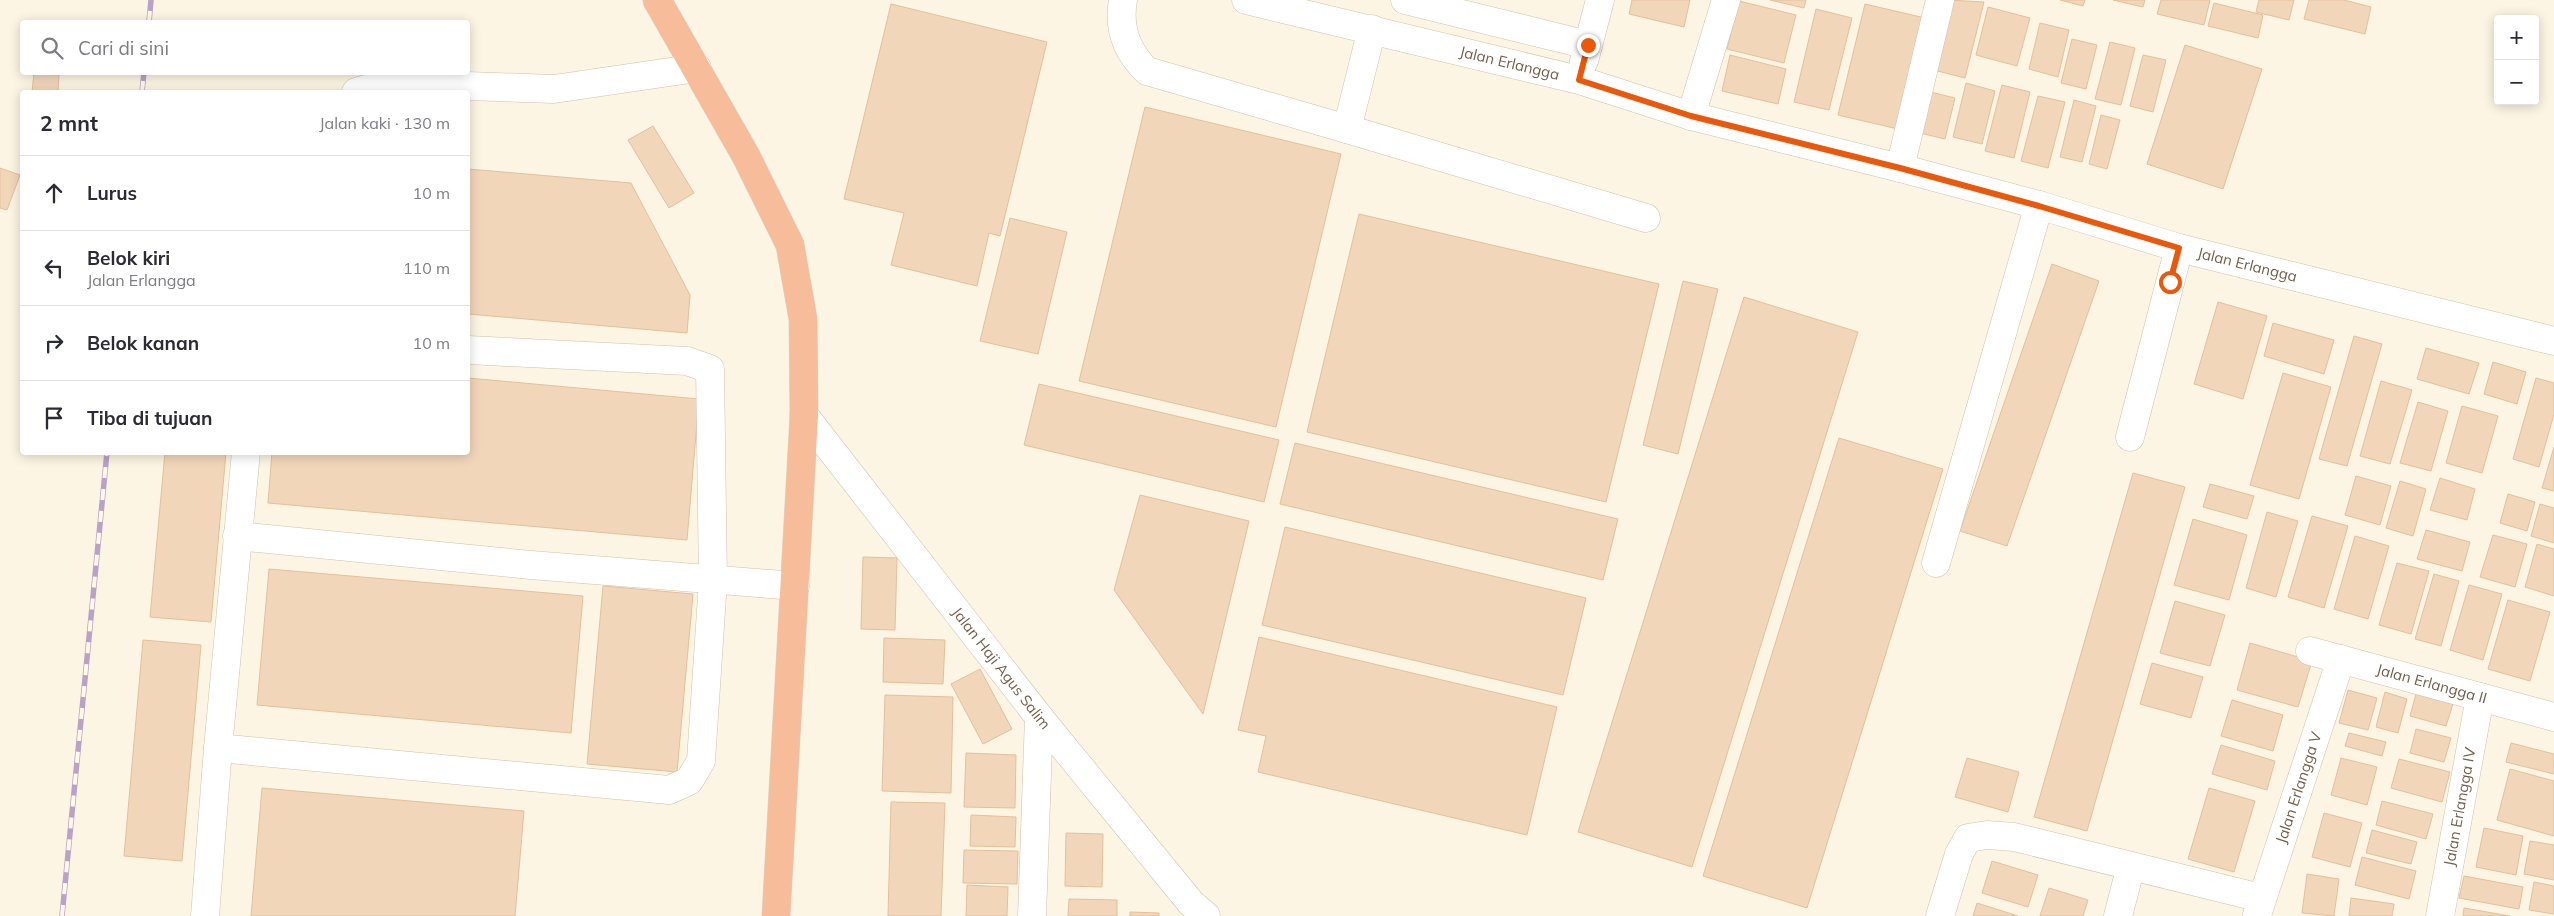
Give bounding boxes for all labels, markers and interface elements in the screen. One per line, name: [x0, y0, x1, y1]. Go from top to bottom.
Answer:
map controls: [2494, 15, 2539, 105]
button: +: [2494, 15, 2539, 60]
search box: [20, 20, 470, 75]
icon: search: [38, 34, 66, 62]
route end: [1577, 34, 1600, 57]
text: Cari di sini: [78, 36, 169, 60]
street label: Jalan Erlangga: [1458, 42, 1561, 84]
button: −: [2494, 60, 2539, 105]
text: 2 mnt: [40, 110, 98, 136]
text: Jalan kaki · 130 m: [319, 113, 450, 133]
icon: ahead: [40, 179, 68, 207]
text: Lurus: [87, 181, 137, 205]
text: 10 m: [413, 183, 450, 203]
street label: Jalan Erlangga: [2195, 243, 2299, 286]
text: Belok kiri: [87, 246, 170, 270]
icon: left: [40, 254, 68, 282]
text: 110 m: [403, 258, 450, 278]
text: Jalan Erlangga: [87, 270, 196, 290]
route start: [2159, 271, 2182, 294]
icon: right: [40, 329, 68, 357]
text: Belok kanan: [87, 331, 199, 355]
text: 10 m: [413, 333, 450, 353]
icon: arrive: [40, 404, 68, 432]
text: Tiba di tujuan: [87, 406, 212, 430]
street label: Jalan Haji Agus Salim: [948, 603, 1055, 733]
street label: Jalan Erlangga II: [2374, 659, 2489, 707]
street label: Jalan Erlangga V: [2271, 729, 2326, 846]
street label: Jalan Erlangga IV: [2439, 745, 2480, 868]

